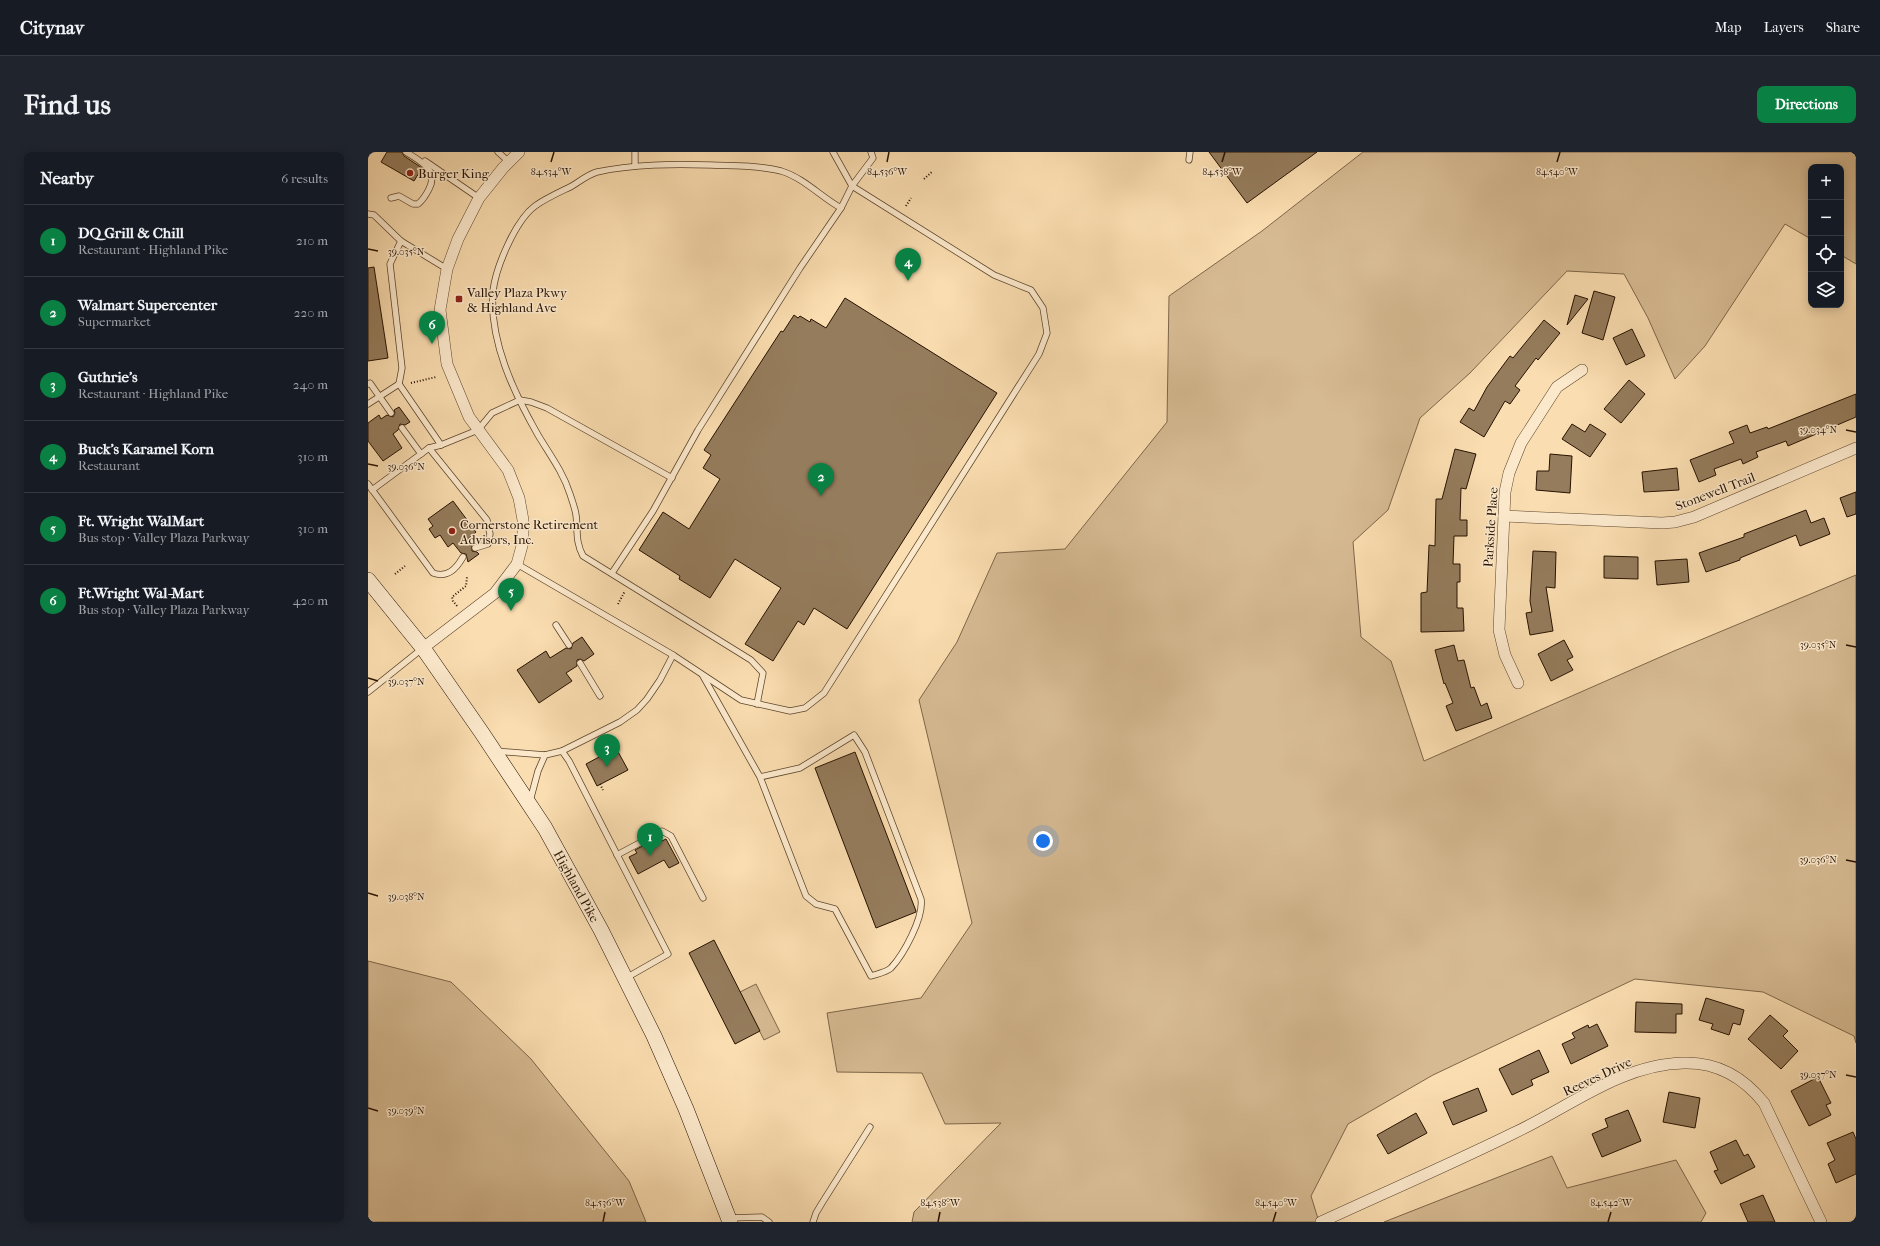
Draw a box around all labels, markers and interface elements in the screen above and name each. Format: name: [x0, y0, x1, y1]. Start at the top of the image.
text: Citynav: [20, 17, 84, 39]
text: Map: [1715, 19, 1742, 36]
text: Layers: [1764, 19, 1804, 36]
text: Share: [1826, 19, 1860, 36]
button: Directions: [1757, 86, 1856, 123]
text: Find us: [24, 88, 111, 121]
map controls: [1808, 164, 1844, 308]
button: +: [1808, 164, 1844, 200]
place label: Burger King: [418, 166, 490, 181]
text: 84.534°W: [531, 166, 572, 178]
text: 84.536°W: [867, 166, 908, 178]
text: 84.538°W: [1202, 166, 1243, 178]
text: 84.540°W: [1536, 166, 1579, 178]
text: Nearby: [40, 168, 94, 188]
marker: Burger King: [405, 168, 415, 178]
text: 6 results: [281, 171, 328, 186]
button: −: [1808, 200, 1844, 236]
text: DQ Grill & Chill: [78, 224, 184, 242]
text: 1: [51, 233, 55, 248]
text: 210 m: [296, 233, 328, 248]
button: locate: [1808, 236, 1844, 272]
text: Restaurant · Highland Pike: [78, 242, 228, 257]
text: 39.035°N: [388, 246, 425, 258]
pin: 4: [895, 248, 921, 281]
button: layers: [1808, 272, 1844, 308]
place label: Valley Plaza Pkwy & Highland Ave: [466, 285, 568, 315]
marker: Valley Plaza Pkwy & Highland Ave: [454, 294, 464, 304]
text: Walmart Supercenter: [78, 296, 217, 314]
text: 2: [50, 305, 56, 320]
text: 220 m: [294, 305, 328, 320]
pin: 6: [419, 311, 445, 344]
text: Supermarket: [78, 314, 151, 329]
text: Guthrie's: [78, 368, 138, 386]
text: 3: [50, 377, 56, 392]
text: 240 m: [293, 377, 328, 392]
text: Restaurant · Highland Pike: [78, 386, 228, 401]
text: 39.034°N: [1799, 424, 1837, 436]
text: Buck's Karamel Korn: [78, 440, 214, 458]
text: 4: [49, 449, 57, 464]
text: 310 m: [297, 449, 328, 464]
text: Restaurant: [78, 458, 140, 473]
text: 39.036°N: [387, 461, 425, 473]
pin: 2: [808, 463, 834, 496]
street label: Stonewell Trail: [1673, 469, 1758, 514]
street label: Parkside Place: [1480, 486, 1501, 568]
text: Ft. Wright WalMart: [78, 512, 204, 530]
place label: Cornerstone Retirement Advisors, Inc.: [459, 517, 599, 547]
text: 5: [50, 521, 56, 536]
text: 310 m: [297, 521, 328, 536]
marker: Cornerstone Retirement Advisors, Inc.: [447, 526, 457, 536]
text: Bus stop · Valley Plaza Parkway: [78, 530, 250, 545]
pin: 5: [498, 578, 524, 611]
text: Ft.Wright Wal-Mart: [78, 584, 204, 602]
text: 6: [49, 593, 57, 608]
text: 420 m: [293, 593, 328, 608]
text: Bus stop · Valley Plaza Parkway: [78, 602, 250, 617]
text: 39.035°N: [1800, 639, 1837, 651]
text: 39.037°N: [388, 676, 425, 688]
pin: 3: [594, 734, 620, 767]
pin: 1: [637, 823, 663, 856]
your location: [1033, 831, 1053, 851]
street label: Highland Pike: [551, 848, 603, 925]
text: 39.036°N: [1799, 854, 1837, 866]
text: 39.038°N: [387, 891, 425, 903]
street label: Reeves Drive: [1561, 1054, 1634, 1099]
text: 39.037°N: [1800, 1069, 1837, 1081]
text: 39.039°N: [387, 1105, 425, 1117]
text: 84.536°W: [585, 1197, 626, 1209]
text: 84.538°W: [920, 1197, 961, 1209]
text: 84.540°W: [1255, 1197, 1298, 1209]
text: 84.542°W: [1590, 1197, 1633, 1209]

